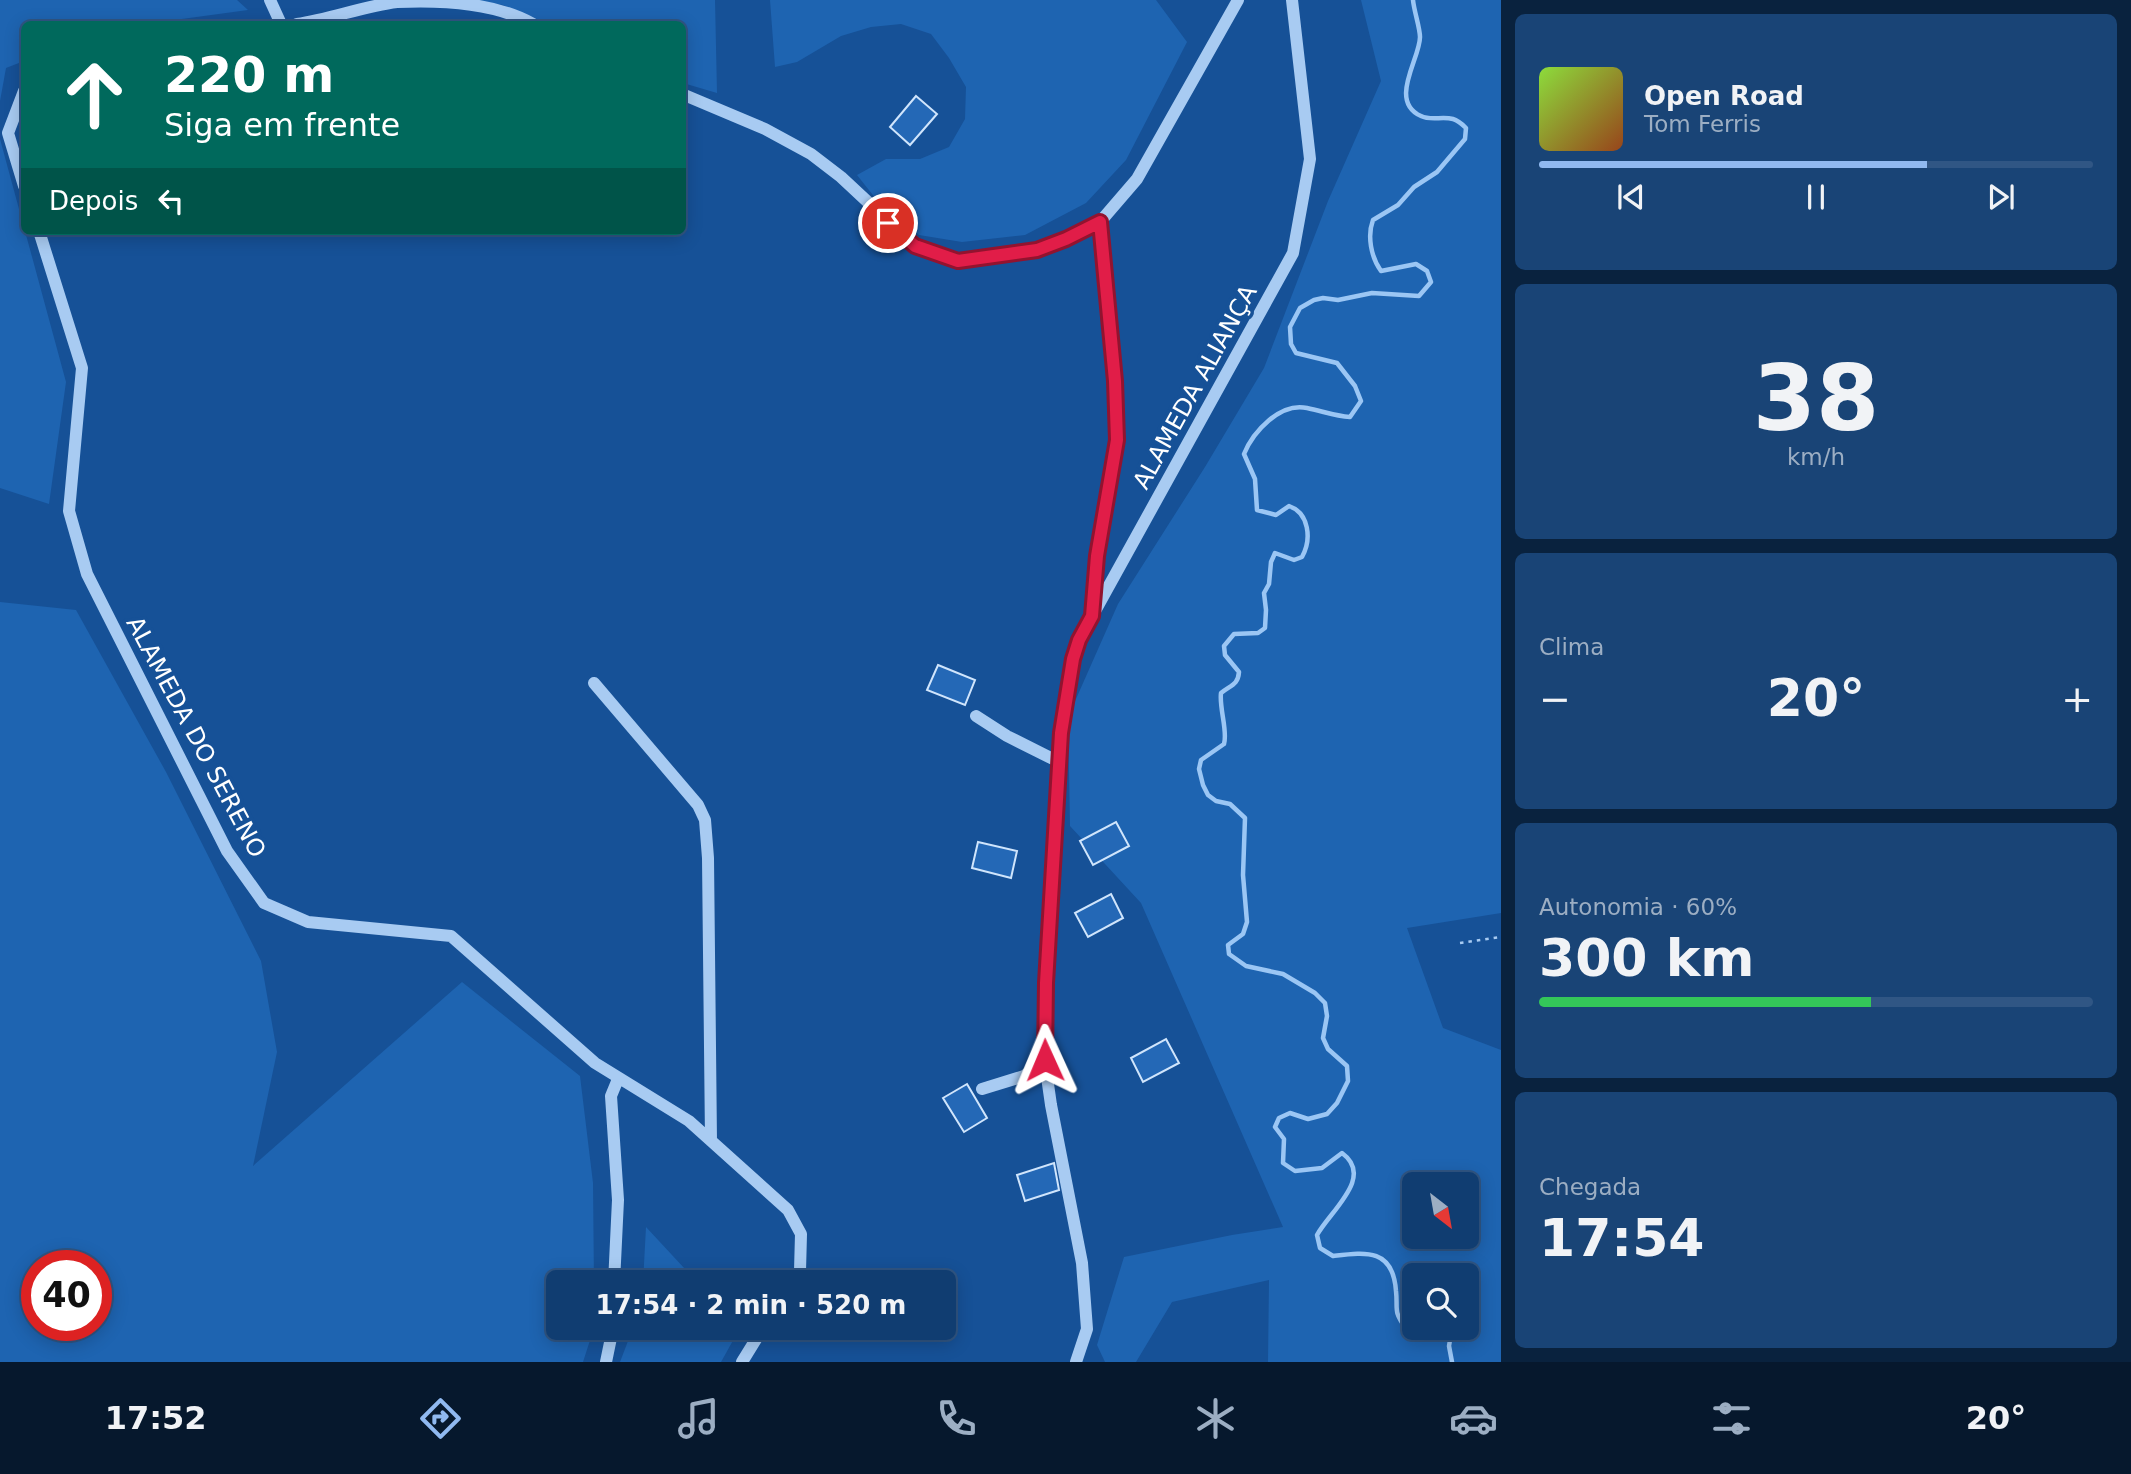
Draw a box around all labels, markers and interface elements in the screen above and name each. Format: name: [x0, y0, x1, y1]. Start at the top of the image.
text: 220 m: [164, 47, 334, 104]
icon: ahead: [49, 49, 140, 140]
text: Open Road: [1644, 81, 1804, 111]
text: Siga em frente: [164, 106, 400, 144]
text: Tom Ferris: [1644, 111, 1761, 137]
icon: previous: [1612, 178, 1650, 216]
icon: pause: [1797, 178, 1835, 216]
icon: next: [1982, 178, 2020, 216]
icon: left: [152, 182, 190, 220]
text: Depois: [49, 186, 138, 216]
pin: [858, 193, 918, 253]
icon: arrive: [869, 204, 907, 242]
street label: ALAMEDA ALIANÇA: [1127, 279, 1263, 494]
text: 38: [1753, 346, 1879, 451]
text: km/h: [1787, 444, 1845, 470]
street label: ALAMEDA DO SERENO: [121, 612, 271, 862]
text: Clima: [1539, 634, 1604, 660]
text: 20°: [1767, 668, 1865, 728]
text: −: [1539, 677, 1571, 721]
text: +: [2061, 677, 2093, 721]
text: Autonomia · 60%: [1539, 894, 1737, 920]
text: 300 km: [1539, 928, 1754, 988]
position arrow: [1008, 1023, 1082, 1097]
north arrow: [1402, 1172, 1479, 1250]
map controls: [1402, 1172, 1479, 1340]
text: Chegada: [1539, 1174, 1641, 1200]
text: 17:54: [1539, 1208, 1705, 1268]
speed limit sign: 40: [21, 1250, 112, 1341]
button: search: [1402, 1263, 1479, 1340]
text: 17:54 · 2 min · 520 m: [596, 1290, 906, 1320]
icon: directions: [416, 1394, 465, 1443]
icon: music: [674, 1394, 723, 1443]
icon: phone: [932, 1394, 981, 1443]
icon: climate: [1191, 1394, 1240, 1443]
icon: car: [1449, 1394, 1498, 1443]
icon: filters: [1707, 1394, 1756, 1443]
text: 17:52: [105, 1399, 207, 1437]
text: 20°: [1966, 1399, 2026, 1437]

